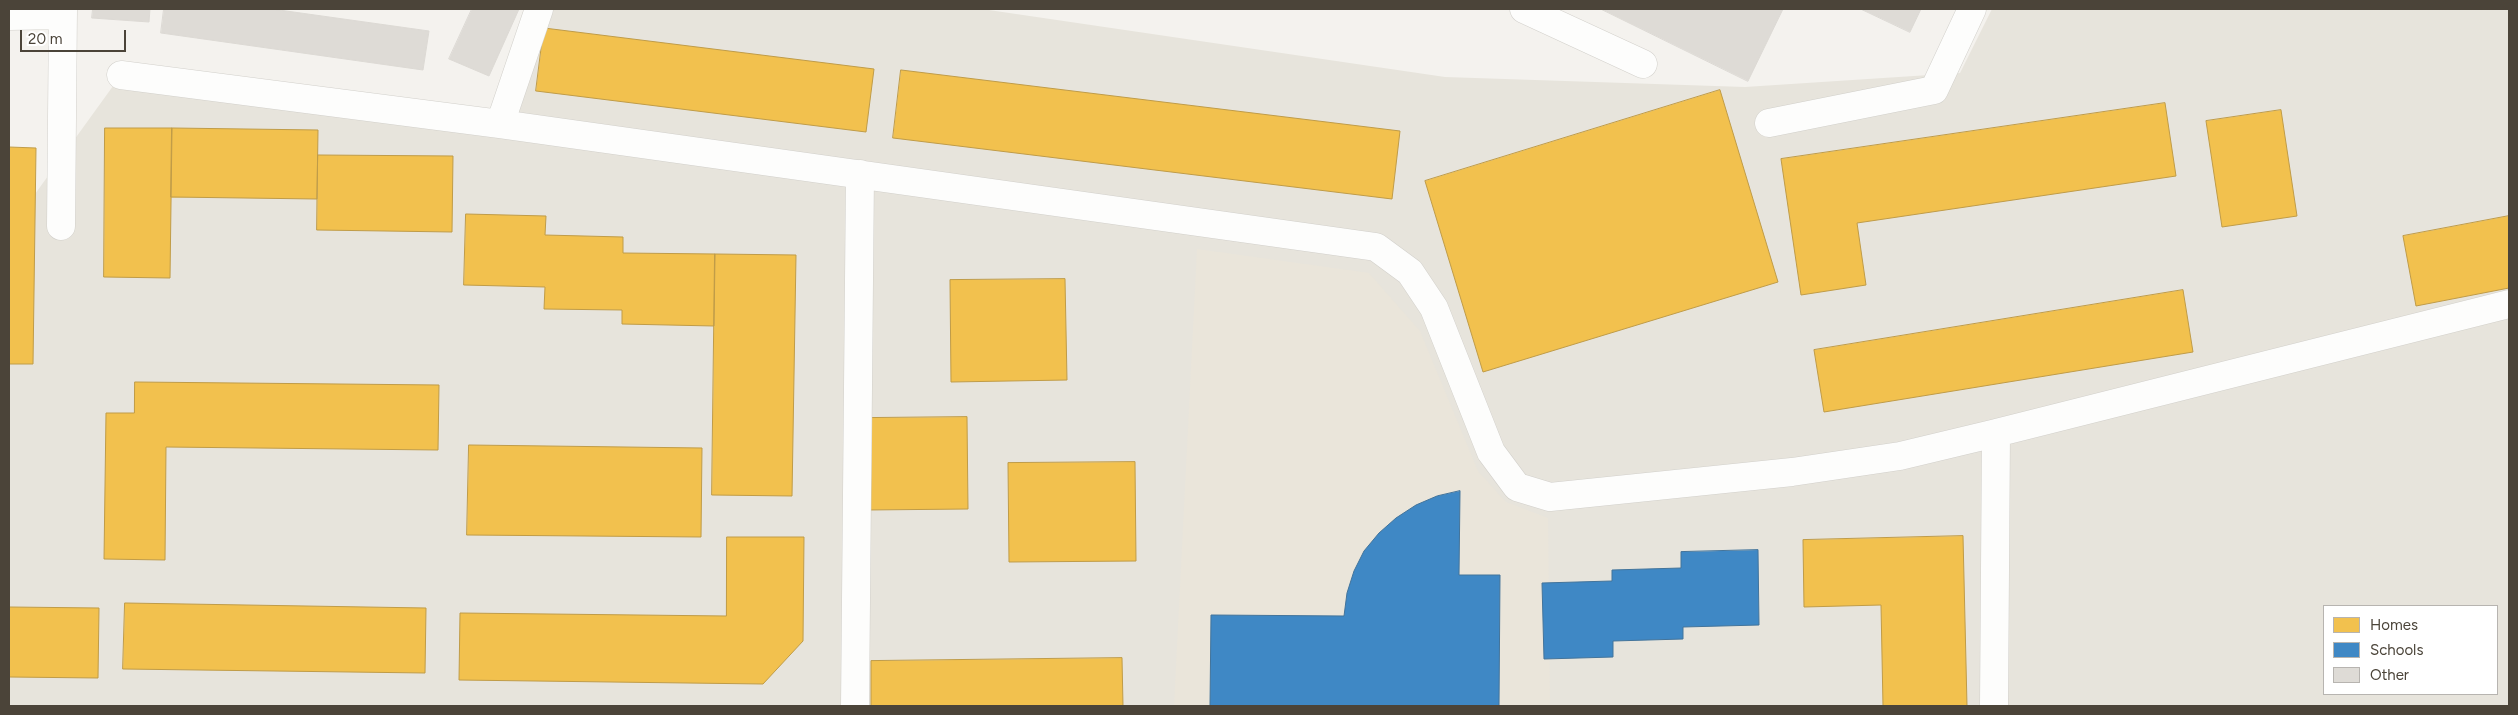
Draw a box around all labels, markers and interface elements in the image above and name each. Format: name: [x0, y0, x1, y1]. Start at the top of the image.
scale bar: [22, 20, 129, 52]
text: 20 m: [28, 30, 62, 48]
legend: [2323, 605, 2498, 695]
text: Homes: [2370, 616, 2418, 634]
text: Schools: [2370, 641, 2423, 659]
text: Other: [2370, 666, 2409, 684]

